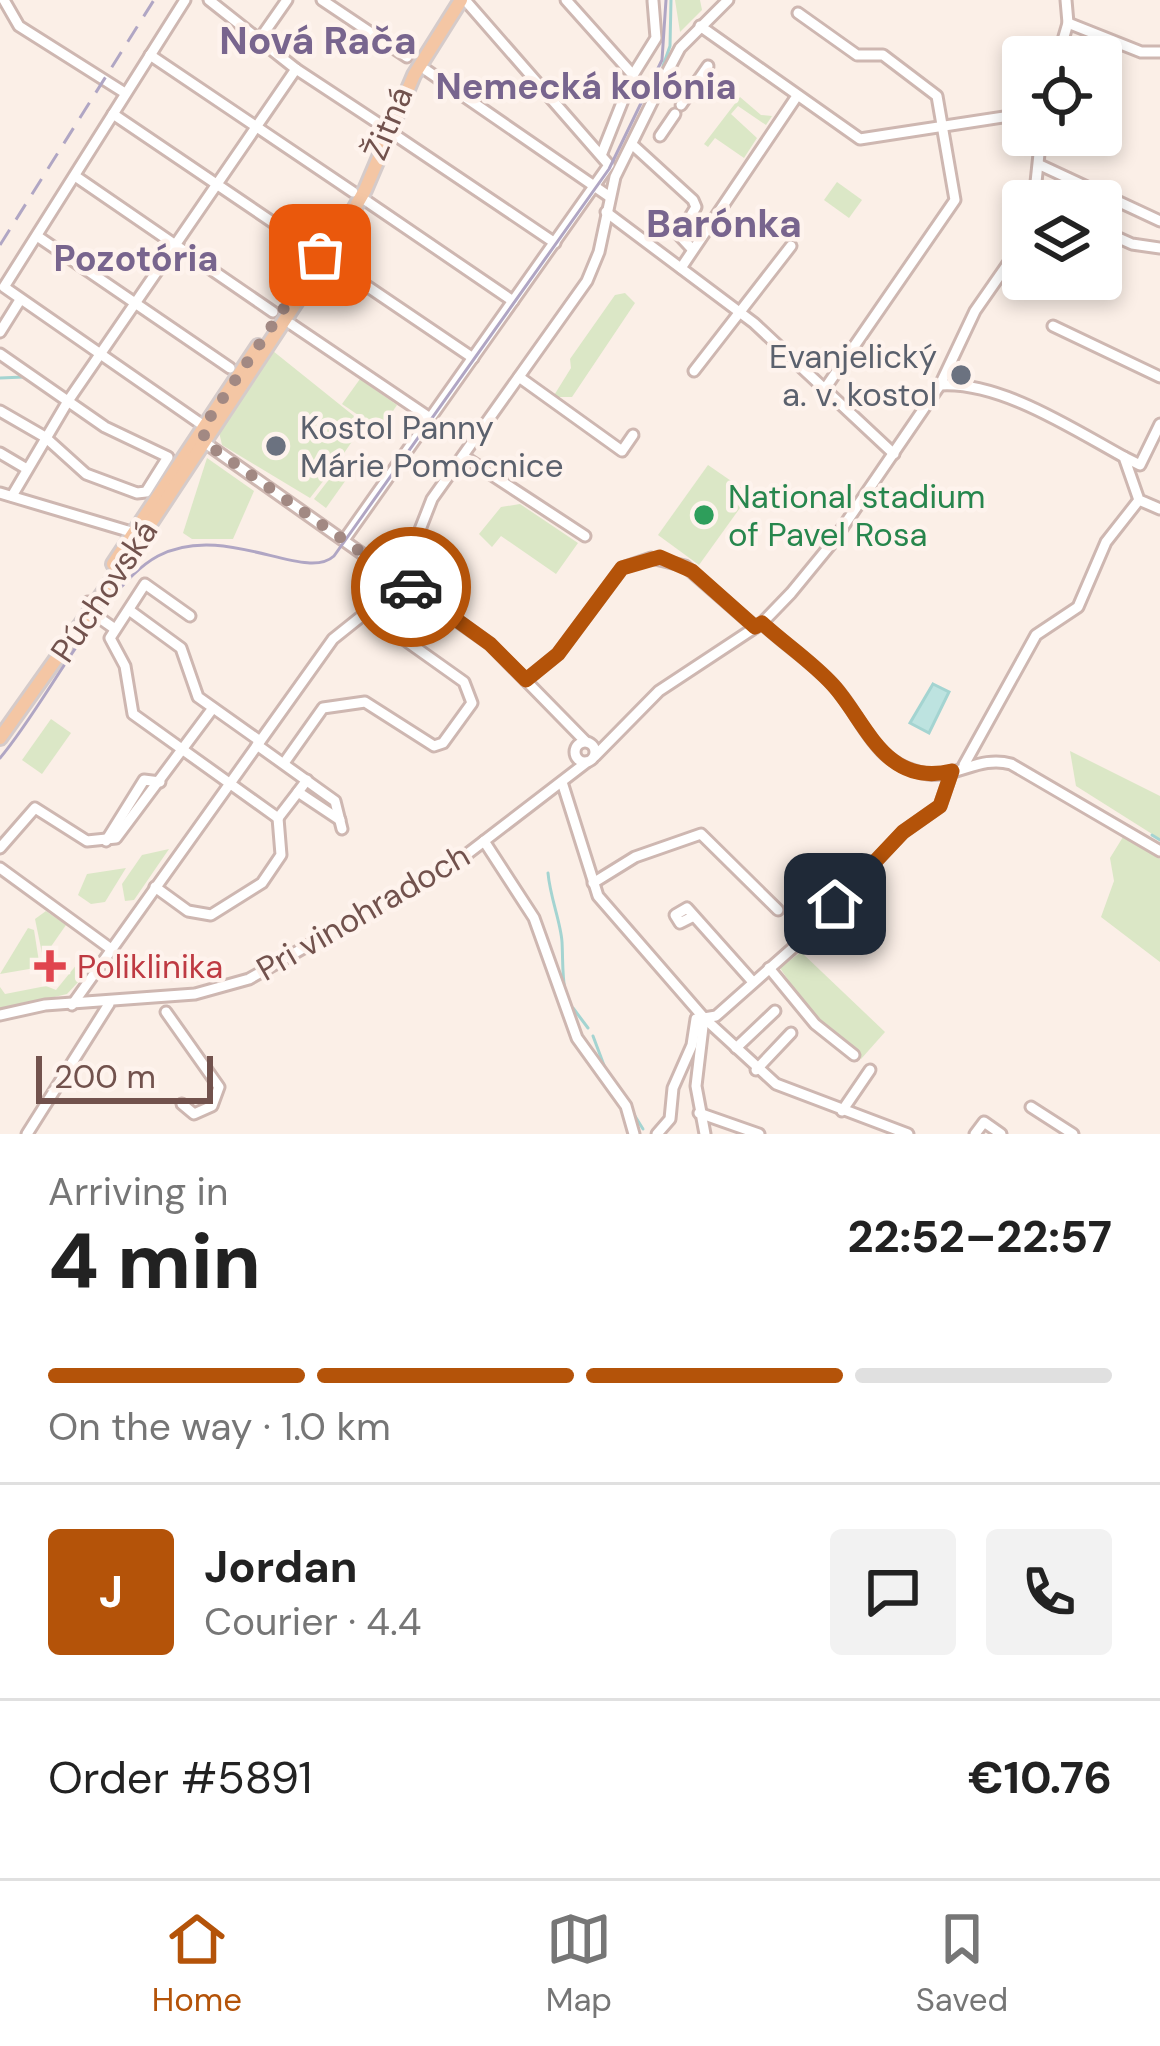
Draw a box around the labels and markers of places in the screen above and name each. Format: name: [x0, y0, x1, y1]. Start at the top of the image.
pin: [269, 204, 371, 306]
place label: Evanjelický a. v. kostol: [769, 335, 937, 416]
marker: Evanjelický a. v. kostol: [948, 362, 974, 388]
place label: Kostol Panny Márie Pomocnice: [300, 406, 563, 487]
marker: Kostol Panny Márie Pomocnice: [263, 433, 289, 459]
place label: National stadium of Pavel Rosa: [728, 475, 985, 556]
marker: National stadium of Pavel Rosa: [691, 502, 717, 528]
pin: [784, 853, 886, 955]
place label: Poliklinika: [77, 945, 223, 988]
marker: Poliklinika: [34, 950, 66, 982]

